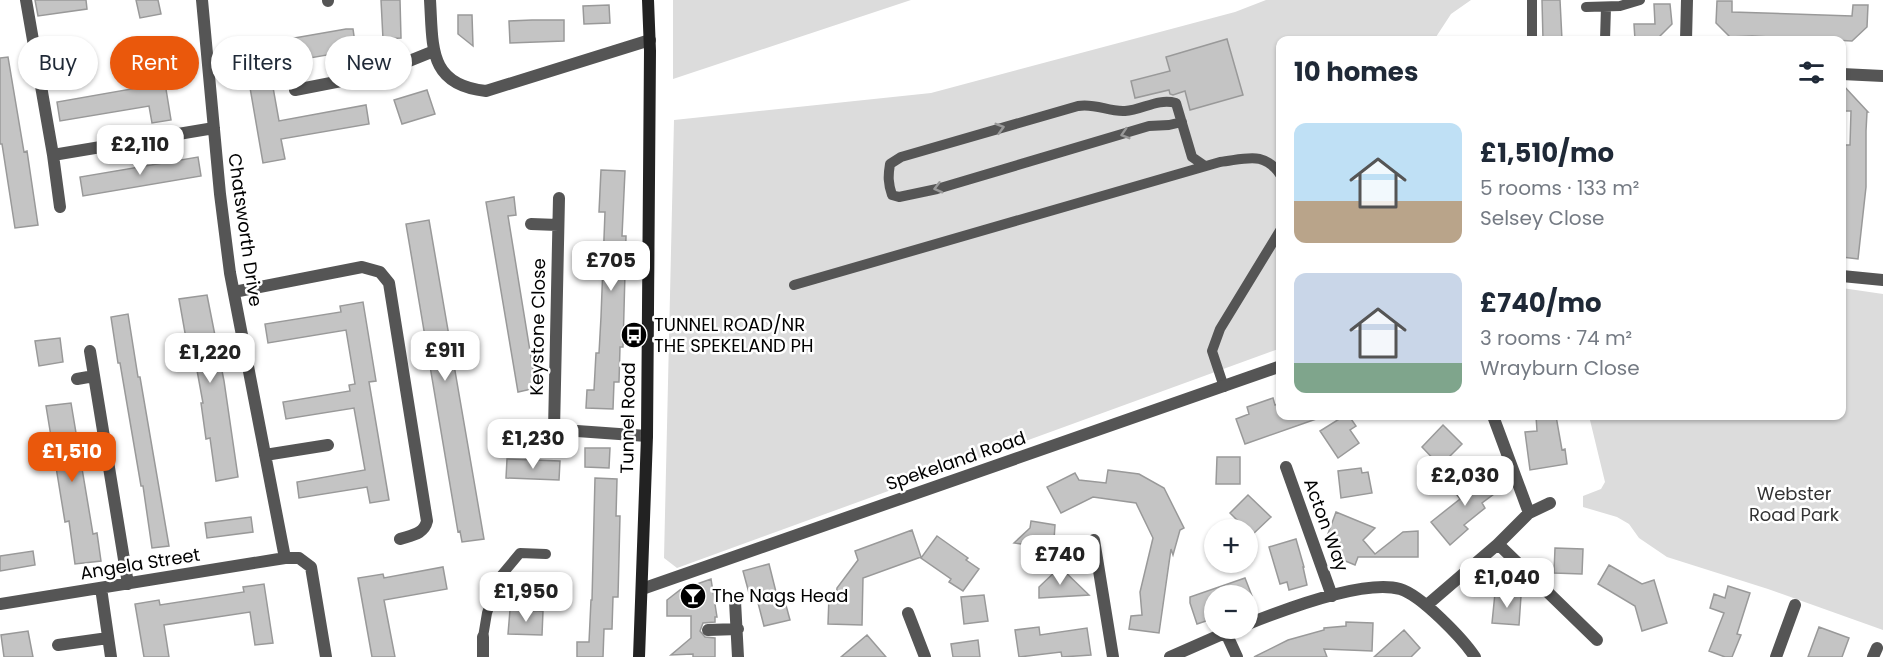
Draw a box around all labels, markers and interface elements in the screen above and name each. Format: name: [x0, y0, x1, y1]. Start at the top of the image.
chip: Buy: [18, 36, 98, 90]
chip: Rent: [110, 36, 199, 90]
chip: Filters: [211, 36, 313, 90]
chip: New: [325, 36, 412, 90]
text: 10 homes: [1294, 54, 1418, 90]
icon: filters: [1795, 56, 1828, 89]
one-way arrow: [995, 123, 1005, 136]
pin: £2,110: [91, 125, 189, 176]
one-way arrow: [1120, 127, 1131, 139]
text: £2,110: [111, 130, 169, 158]
text: £1,510/mo: [1480, 135, 1614, 171]
icon: home: [1342, 147, 1414, 219]
street label: Chatsworth Drive: [222, 152, 269, 308]
text: 5 rooms · 133 m²: [1480, 174, 1639, 202]
one-way arrow: [933, 181, 944, 193]
text: Selsey Close: [1480, 204, 1605, 232]
pin: £705: [575, 241, 647, 292]
text: £705: [586, 246, 636, 274]
street label: Keystone Close: [524, 258, 551, 396]
text: £740/mo: [1480, 285, 1602, 321]
icon: home: [1342, 297, 1414, 369]
place label: TUNNEL ROAD/NR THE SPEKELAND PH: [654, 312, 813, 358]
bus stop icon: TUNNEL ROAD/NR THE SPEKELAND PH: [619, 320, 649, 350]
text: 3 rooms · 74 m²: [1480, 324, 1632, 352]
pin: £911: [409, 331, 481, 382]
pin: £1,220: [161, 333, 259, 384]
text: £911: [425, 336, 465, 364]
text: £1,220: [179, 338, 241, 366]
text: Wrayburn Close: [1480, 354, 1640, 382]
street label: Tunnel Road: [614, 362, 641, 474]
pin: £1,230: [484, 419, 582, 470]
text: £1,230: [501, 424, 565, 452]
street label: Spekeland Road: [883, 425, 1029, 496]
pin: £1,510: [23, 432, 121, 483]
text: £1,510: [42, 437, 102, 465]
pin: £2,030: [1416, 456, 1514, 507]
text: £2,030: [1431, 461, 1499, 489]
street label: Acton Way: [1298, 475, 1355, 575]
park label: Webster Road Park: [1749, 481, 1840, 527]
map controls: [1204, 519, 1258, 639]
button: +: [1204, 519, 1258, 573]
pin: £740: [1024, 535, 1096, 586]
text: £740: [1035, 540, 1085, 568]
street label: Angela Street: [78, 542, 202, 585]
pin: £1,040: [1458, 558, 1556, 609]
text: £1,040: [1474, 563, 1540, 591]
pin: £1,950: [477, 572, 575, 623]
text: £1,950: [494, 577, 558, 605]
bar icon: The Nags Head: [678, 581, 708, 611]
place label: The Nags Head: [712, 583, 848, 608]
button: −: [1204, 585, 1258, 639]

